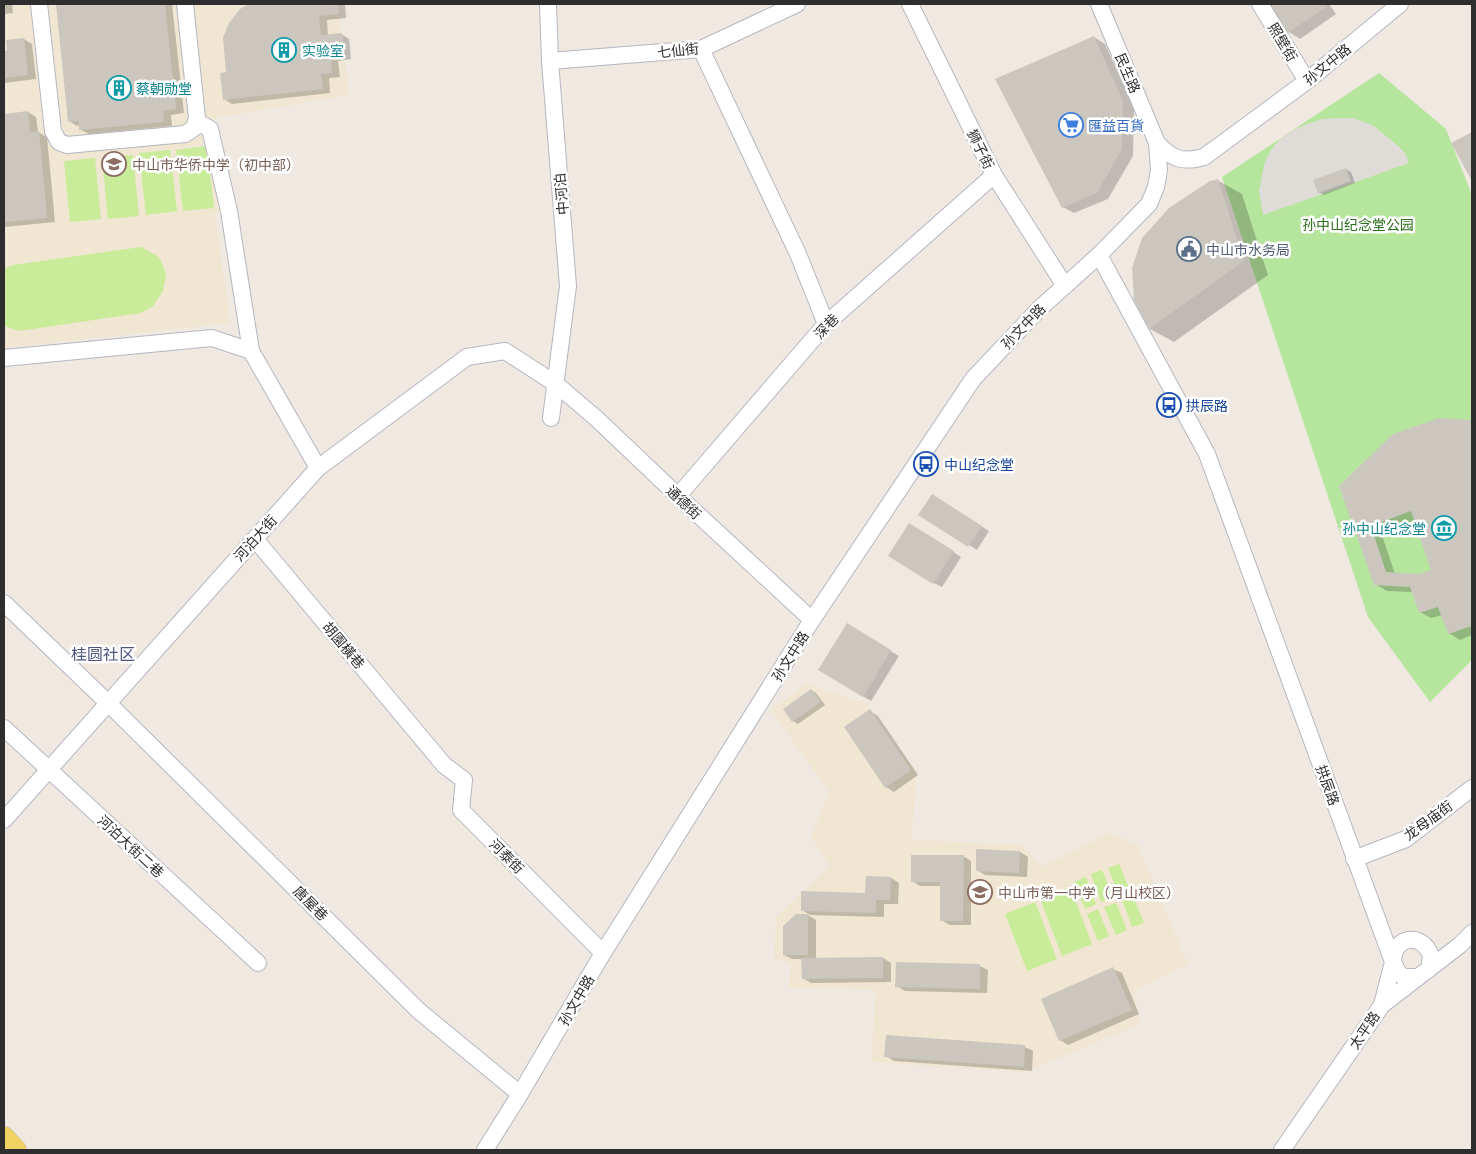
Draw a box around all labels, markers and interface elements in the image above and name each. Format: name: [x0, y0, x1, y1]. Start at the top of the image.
street label: 照壁街: [1263, 19, 1303, 65]
building icon: 实验室: [271, 37, 297, 63]
street label: 七仙街: [656, 37, 700, 63]
street label: 孙文中路: [1299, 38, 1355, 90]
place label: 实验室: [302, 40, 344, 61]
street label: 民生路: [1110, 50, 1146, 96]
building icon: 蔡朝勋堂: [106, 75, 132, 101]
place label: 蔡朝勋堂: [136, 78, 192, 99]
supermarket icon: 匯益百貨: [1058, 112, 1084, 138]
place label: 匯益百貨: [1088, 115, 1144, 136]
street label: 狮子街: [962, 126, 1000, 172]
school or university icon: 中山市华侨中学（初中部）: [101, 151, 127, 177]
place label: 中山市华侨中学（初中部）: [132, 154, 300, 175]
street label: 中河泊: [549, 172, 573, 216]
park label: 孙中山纪念堂公园: [1302, 214, 1414, 235]
public building icon: 中山市水务局: [1176, 236, 1202, 262]
place label: 中山市水务局: [1206, 239, 1290, 260]
street label: 孙文中路: [996, 299, 1050, 353]
street label: 深巷: [809, 309, 843, 343]
bus stop icon: 拱辰路: [1156, 392, 1182, 418]
place label: 拱辰路: [1186, 395, 1228, 416]
bus stop icon: 中山纪念堂: [913, 451, 939, 477]
place label: 中山纪念堂: [944, 454, 1014, 475]
street label: 通德街: [661, 480, 707, 524]
street label: 河泊大街: [228, 510, 282, 566]
museum icon: 孙中山纪念堂: [1431, 515, 1457, 541]
place label: 孙中山纪念堂: [1342, 518, 1426, 539]
street label: 胡園橫巷: [318, 617, 370, 673]
street label: 孙文中路: [766, 627, 814, 685]
district label: 桂圆社区: [71, 642, 135, 666]
street label: 拱辰路: [1311, 762, 1345, 808]
street label: 龙母庙街: [1399, 795, 1457, 845]
street label: 河泊大街二巷: [93, 810, 169, 882]
street label: 河泰街: [485, 834, 529, 878]
school or university icon: 中山市第一中学（月山校区）: [967, 879, 993, 905]
street label: 唐屋巷: [289, 881, 333, 925]
place label: 中山市第一中学（月山校区）: [998, 882, 1180, 903]
street label: 孙文中路: [553, 971, 599, 1029]
street label: 太平路: [1344, 1007, 1384, 1053]

